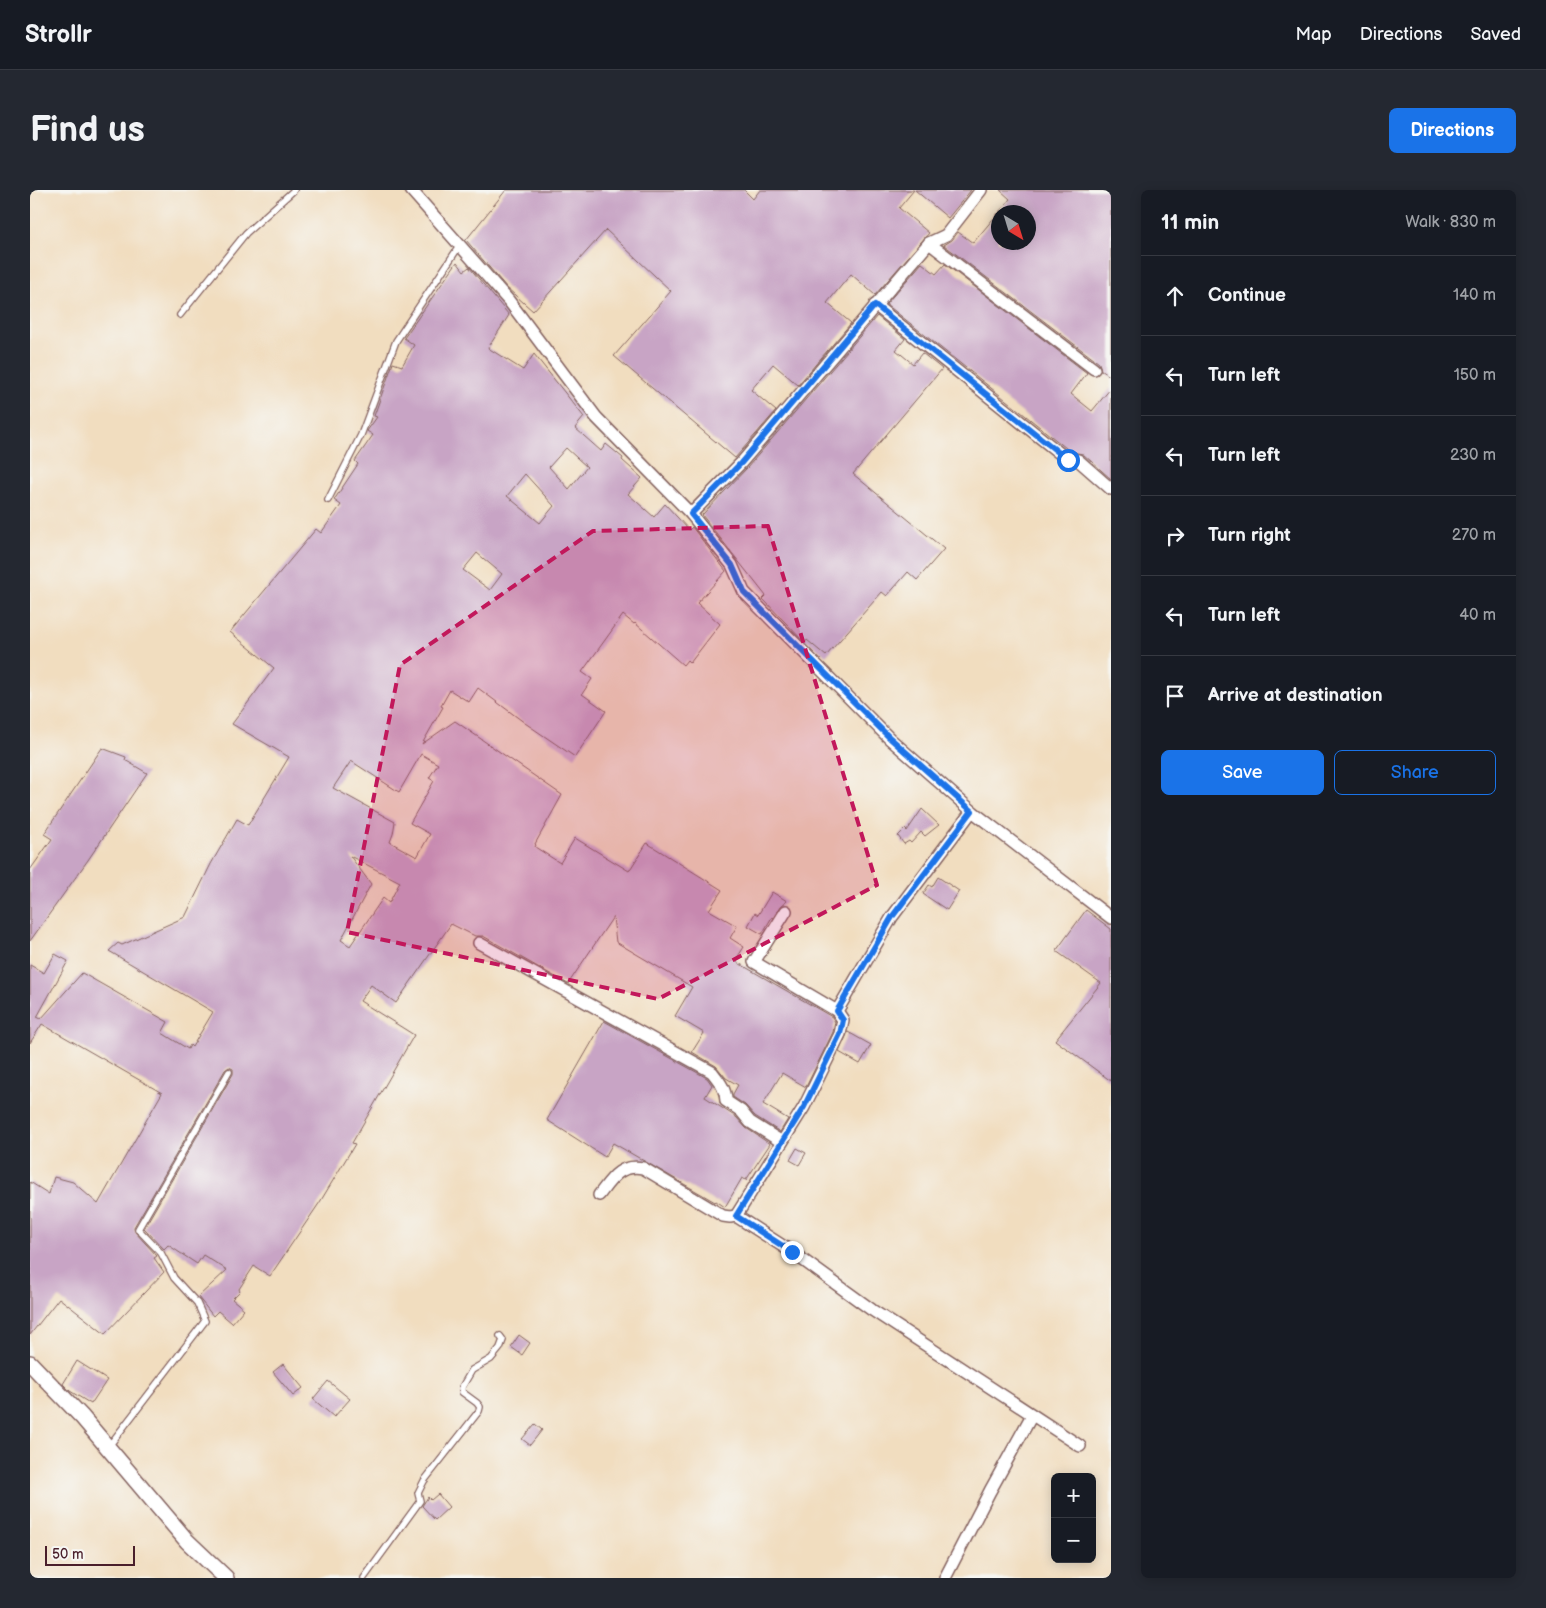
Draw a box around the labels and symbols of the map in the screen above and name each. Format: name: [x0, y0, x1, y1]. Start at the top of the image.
north arrow: [991, 205, 1036, 250]
route start: [1057, 449, 1080, 472]
route end: [781, 1241, 804, 1264]
scale bar: [45, 1543, 135, 1566]

